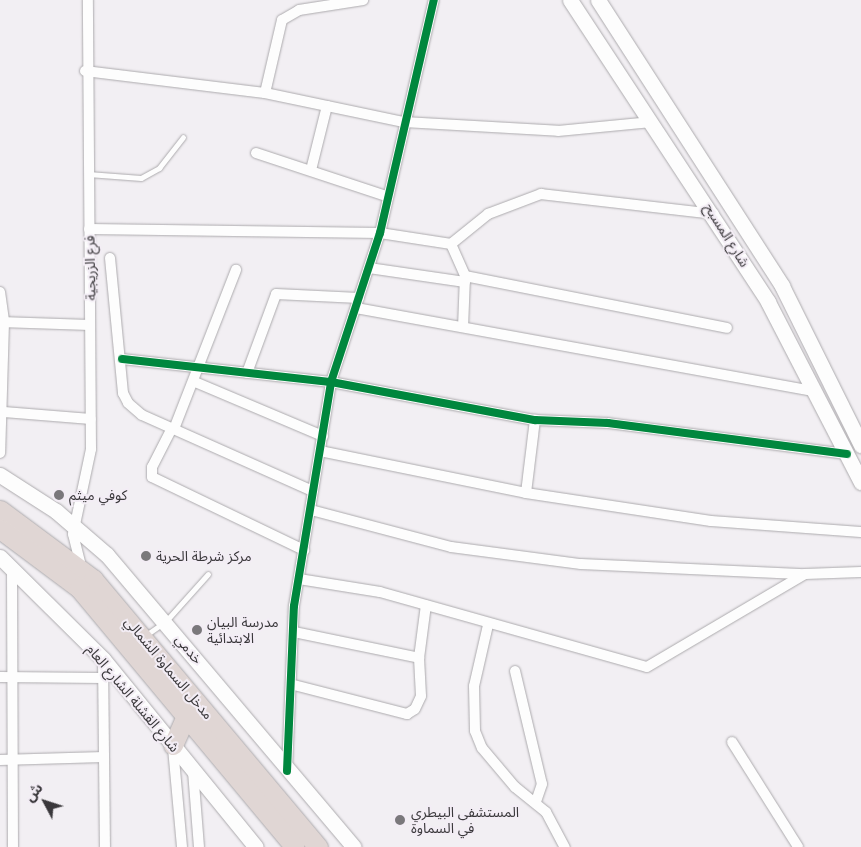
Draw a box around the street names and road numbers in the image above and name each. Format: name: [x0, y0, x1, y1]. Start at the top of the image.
street label: شارع المسبح: [701, 200, 753, 270]
street label: فرع الزريجية: [81, 235, 99, 301]
street label: مدخل السماوة الشمالي: [121, 613, 217, 723]
street label: خدمي: [172, 631, 206, 667]
street label: شارع القشلة الشارع العام: [83, 641, 183, 755]

